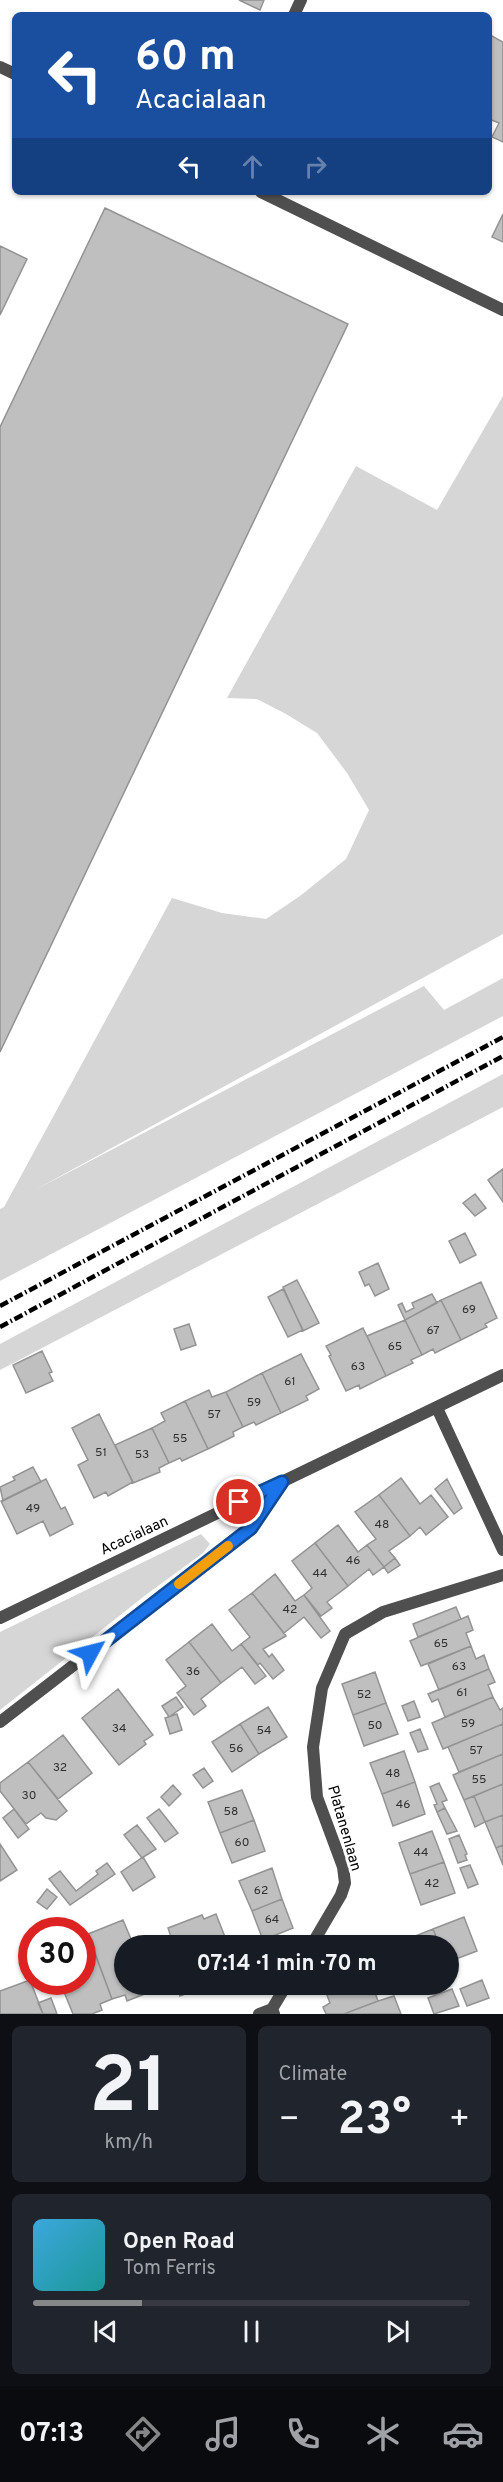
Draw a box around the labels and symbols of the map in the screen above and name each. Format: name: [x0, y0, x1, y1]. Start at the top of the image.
house number: 69: [462, 1302, 476, 1318]
house number: 67: [426, 1323, 440, 1339]
house number: 65: [388, 1339, 402, 1355]
house number: 63: [351, 1359, 365, 1375]
house number: 61: [284, 1374, 296, 1390]
house number: 59: [247, 1395, 261, 1411]
house number: 57: [207, 1407, 221, 1423]
house number: 55: [173, 1431, 187, 1447]
house number: 51: [95, 1445, 107, 1461]
house number: 53: [135, 1447, 149, 1463]
pin: [213, 1476, 264, 1527]
house number: 49: [26, 1501, 40, 1517]
street label: Acacialaan: [97, 1512, 172, 1560]
house number: 48: [375, 1517, 389, 1533]
house number: 46: [346, 1553, 360, 1569]
house number: 44: [313, 1566, 327, 1582]
house number: 42: [283, 1602, 297, 1618]
position arrow: [58, 1621, 122, 1685]
house number: 65: [434, 1636, 448, 1652]
house number: 63: [452, 1659, 466, 1675]
house number: 36: [186, 1664, 200, 1680]
house number: 61: [456, 1685, 468, 1701]
house number: 52: [357, 1687, 371, 1703]
house number: 59: [461, 1716, 475, 1732]
house number: 50: [367, 1718, 383, 1734]
house number: 34: [112, 1721, 126, 1737]
house number: 54: [256, 1723, 272, 1739]
house number: 56: [229, 1741, 243, 1757]
house number: 57: [469, 1743, 483, 1759]
house number: 32: [53, 1760, 67, 1776]
house number: 48: [386, 1766, 400, 1782]
house number: 55: [472, 1772, 486, 1788]
street label: Platanenlaan: [322, 1783, 365, 1874]
house number: 30: [22, 1788, 36, 1804]
house number: 46: [396, 1797, 410, 1813]
house number: 58: [224, 1804, 238, 1820]
house number: 60: [235, 1835, 249, 1851]
house number: 44: [414, 1845, 428, 1861]
house number: 42: [425, 1876, 439, 1892]
house number: 62: [254, 1883, 268, 1899]
house number: 64: [265, 1912, 279, 1928]
speed limit sign: 30: [18, 1917, 96, 1995]

